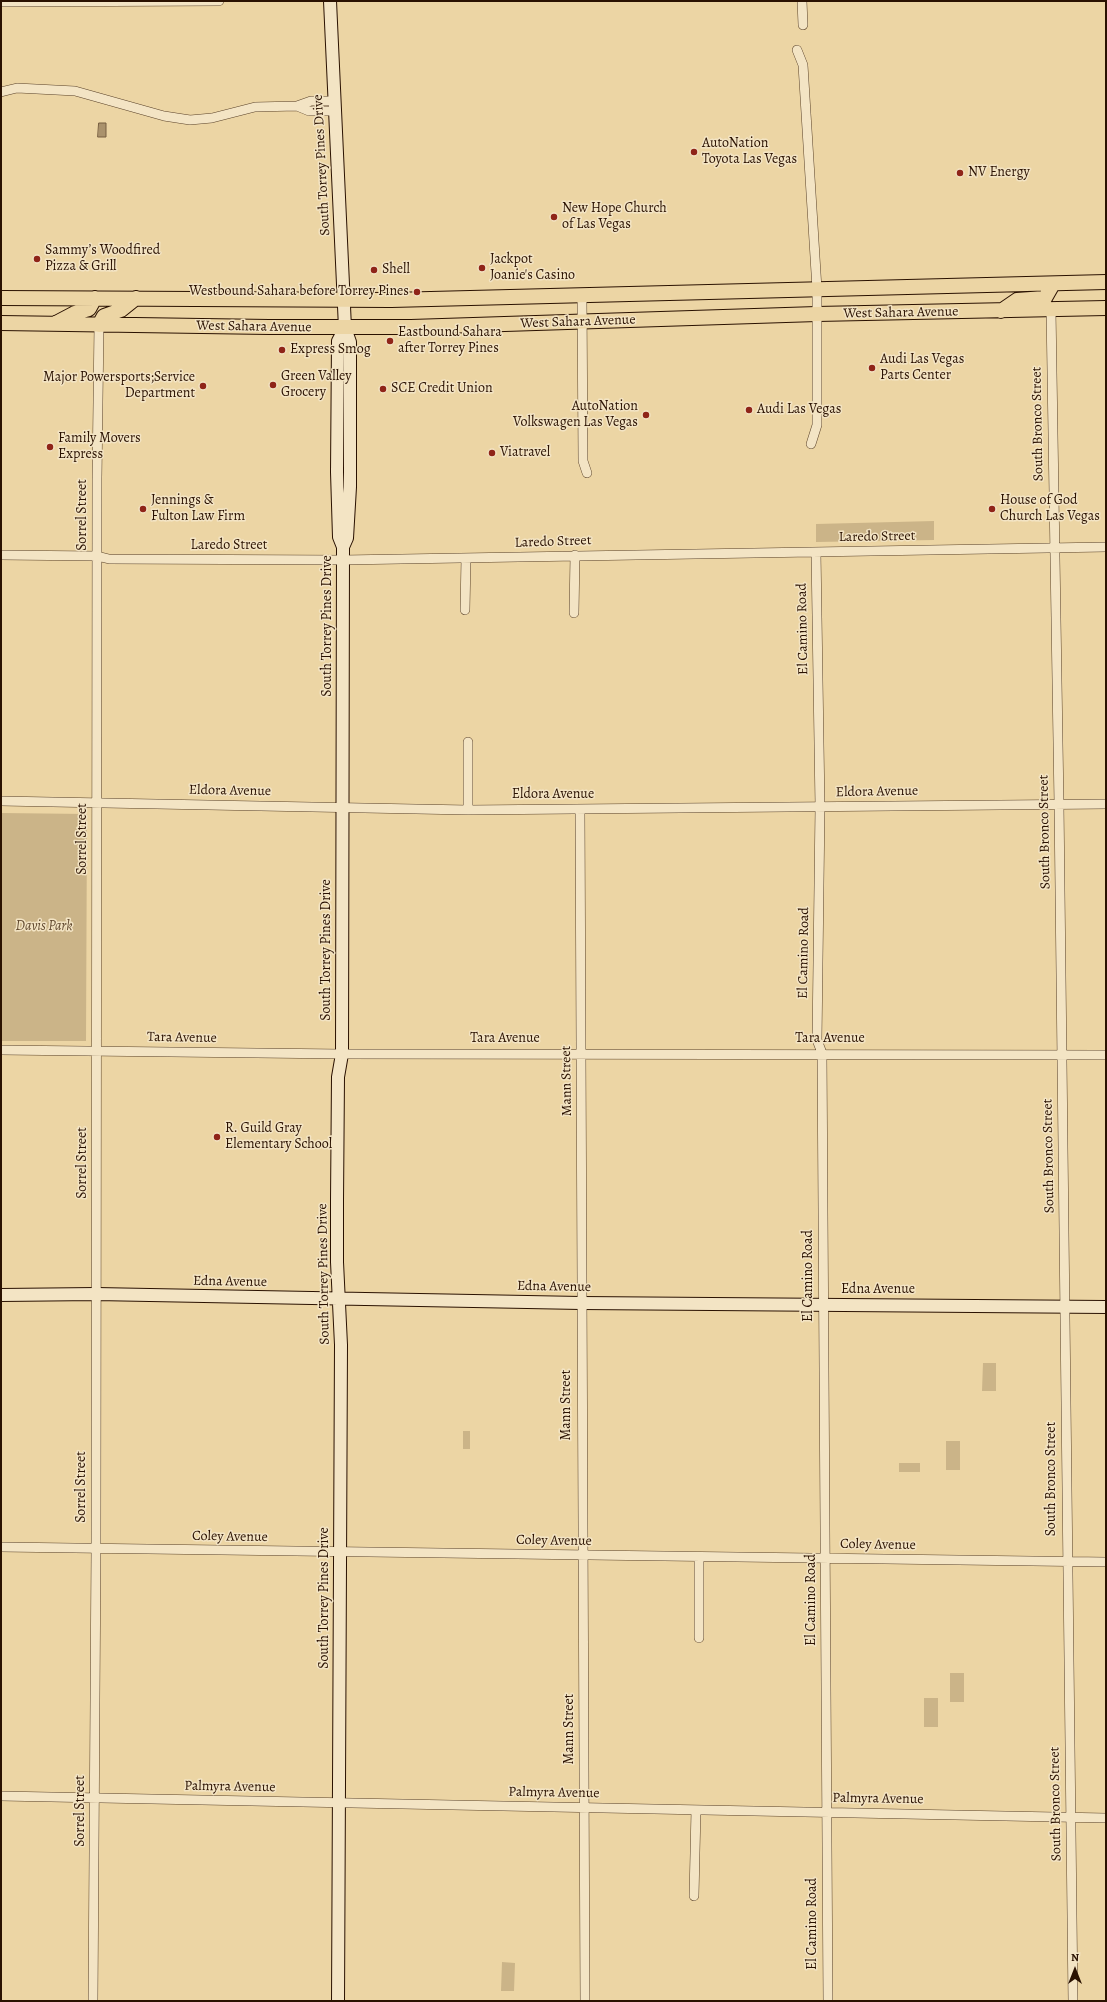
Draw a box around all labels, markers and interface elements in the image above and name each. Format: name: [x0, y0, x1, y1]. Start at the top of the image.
street label: South Torrey Pines Drive: [310, 94, 334, 236]
place label: AutoNation Toyota Las Vegas: [702, 136, 797, 168]
marker: AutoNation Toyota Las Vegas: [689, 147, 699, 157]
place label: NV Energy: [968, 165, 1030, 181]
marker: NV Energy: [955, 168, 965, 178]
place label: New Hope Church of Las Vegas: [562, 201, 667, 234]
marker: New Hope Church of Las Vegas: [549, 212, 559, 222]
place label: Sammy’s Woodfired Pizza & Grill: [45, 243, 160, 276]
place label: Jackpot Joanie's Casino: [490, 252, 575, 284]
marker: Sammy’s Woodfired Pizza & Grill: [32, 254, 42, 264]
place label: Shell: [382, 262, 410, 278]
marker: Jackpot Joanie's Casino: [477, 263, 487, 273]
marker: Shell: [369, 265, 379, 275]
place label: Westbound Sahara before Torrey Pines: [189, 284, 409, 300]
marker: Westbound Sahara before Torrey Pines: [412, 287, 422, 297]
street label: West Sahara Avenue: [843, 304, 959, 322]
street label: West Sahara Avenue: [520, 312, 636, 332]
street label: West Sahara Avenue: [196, 318, 312, 336]
place label: Eastbound Sahara after Torrey Pines: [398, 325, 502, 358]
marker: Eastbound Sahara after Torrey Pines: [385, 336, 395, 346]
place label: Express Smog: [290, 342, 371, 358]
marker: Express Smog: [277, 345, 287, 355]
place label: Audi Las Vegas Parts Center: [880, 352, 964, 384]
marker: Audi Las Vegas Parts Center: [867, 363, 877, 373]
street label: South Bronco Street: [1029, 367, 1047, 481]
place label: Green Valley Grocery: [281, 369, 352, 402]
place label: Major Powersports;Service Department: [43, 370, 195, 402]
marker: Green Valley Grocery: [268, 380, 278, 390]
marker: Major Powersports;Service Department: [198, 381, 208, 391]
place label: SCE Credit Union: [391, 381, 493, 397]
marker: SCE Credit Union: [378, 384, 388, 394]
place label: AutoNation Volkswagen Las Vegas: [513, 399, 638, 432]
place label: Audi Las Vegas: [757, 402, 841, 418]
marker: Audi Las Vegas: [744, 405, 754, 415]
marker: AutoNation Volkswagen Las Vegas: [641, 410, 651, 420]
place label: Family Movers Express: [58, 431, 141, 464]
marker: Family Movers Express: [45, 442, 55, 452]
place label: Viatravel: [500, 445, 550, 461]
marker: Viatravel: [487, 448, 497, 458]
street label: Sorrel Street: [75, 479, 91, 551]
place label: Jennings & Fulton Law Firm: [151, 493, 245, 526]
place label: House of God Church Las Vegas: [1000, 493, 1100, 526]
marker: Jennings & Fulton Law Firm: [138, 504, 148, 514]
marker: House of God Church Las Vegas: [987, 504, 997, 514]
street label: Laredo Street: [838, 528, 916, 546]
street label: Laredo Street: [514, 532, 592, 552]
street label: Laredo Street: [191, 538, 267, 554]
street label: South Torrey Pines Drive: [320, 555, 336, 697]
street label: El Camino Road: [794, 583, 812, 675]
street label: South Bronco Street: [1036, 775, 1054, 889]
street label: Eldora Avenue: [189, 782, 271, 800]
street label: Eldora Avenue: [836, 783, 918, 801]
street label: Eldora Avenue: [512, 787, 594, 803]
street label: Sorrel Street: [75, 803, 91, 875]
street label: South Torrey Pines Drive: [319, 879, 335, 1021]
street label: El Camino Road: [795, 907, 813, 999]
park label: Davis Park: [16, 919, 72, 935]
street label: Tara Avenue: [147, 1029, 217, 1047]
street label: Tara Avenue: [470, 1031, 540, 1047]
street label: Tara Avenue: [795, 1031, 865, 1047]
street label: Mann Street: [558, 1045, 576, 1117]
street label: South Bronco Street: [1040, 1099, 1058, 1213]
place label: R. Guild Gray Elementary School: [225, 1121, 332, 1154]
street label: Sorrel Street: [75, 1127, 91, 1199]
marker: R. Guild Gray Elementary School: [212, 1132, 222, 1142]
street label: South Torrey Pines Drive: [314, 1203, 334, 1345]
street label: El Camino Road: [801, 1230, 817, 1322]
street label: Edna Avenue: [193, 1273, 267, 1291]
street label: Edna Avenue: [517, 1278, 591, 1296]
street label: Edna Avenue: [841, 1282, 915, 1298]
street label: Mann Street: [559, 1370, 575, 1440]
street label: South Bronco Street: [1044, 1422, 1060, 1536]
street label: Sorrel Street: [74, 1451, 90, 1523]
street label: South Torrey Pines Drive: [317, 1527, 333, 1669]
street label: Coley Avenue: [192, 1528, 268, 1546]
street label: Coley Avenue: [516, 1532, 592, 1550]
street label: Coley Avenue: [840, 1536, 916, 1554]
street label: El Camino Road: [804, 1554, 820, 1646]
street label: Mann Street: [562, 1694, 578, 1764]
street label: South Bronco Street: [1047, 1747, 1065, 1861]
street label: Sorrel Street: [73, 1775, 89, 1847]
street label: Palmyra Avenue: [184, 1778, 276, 1796]
street label: Palmyra Avenue: [508, 1784, 600, 1802]
street label: Palmyra Avenue: [832, 1790, 924, 1808]
street label: El Camino Road: [805, 1878, 821, 1970]
north arrow: [1055, 1950, 1095, 1990]
text: N: [1071, 1950, 1079, 1965]

